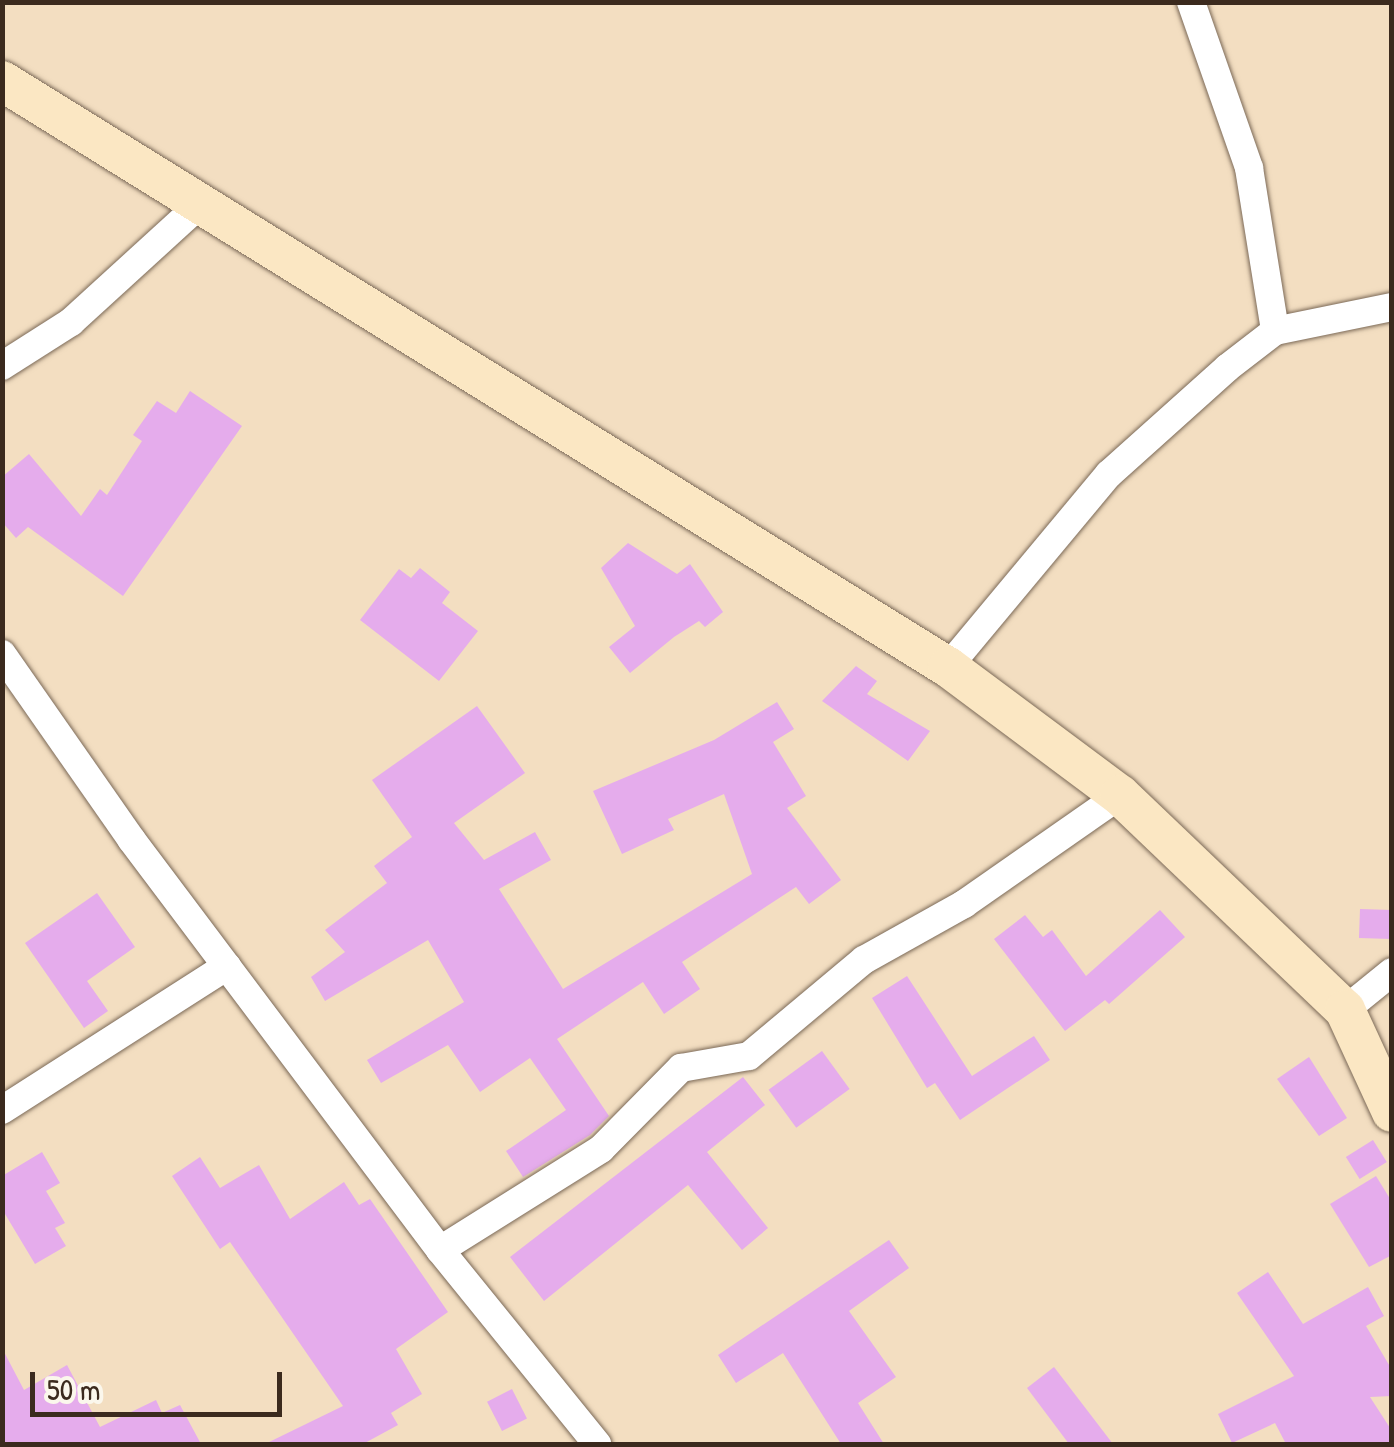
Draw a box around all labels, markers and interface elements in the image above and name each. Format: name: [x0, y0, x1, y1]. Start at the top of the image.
scale bar: [35, 1352, 288, 1414]
text: 50 m: [47, 1369, 100, 1409]

